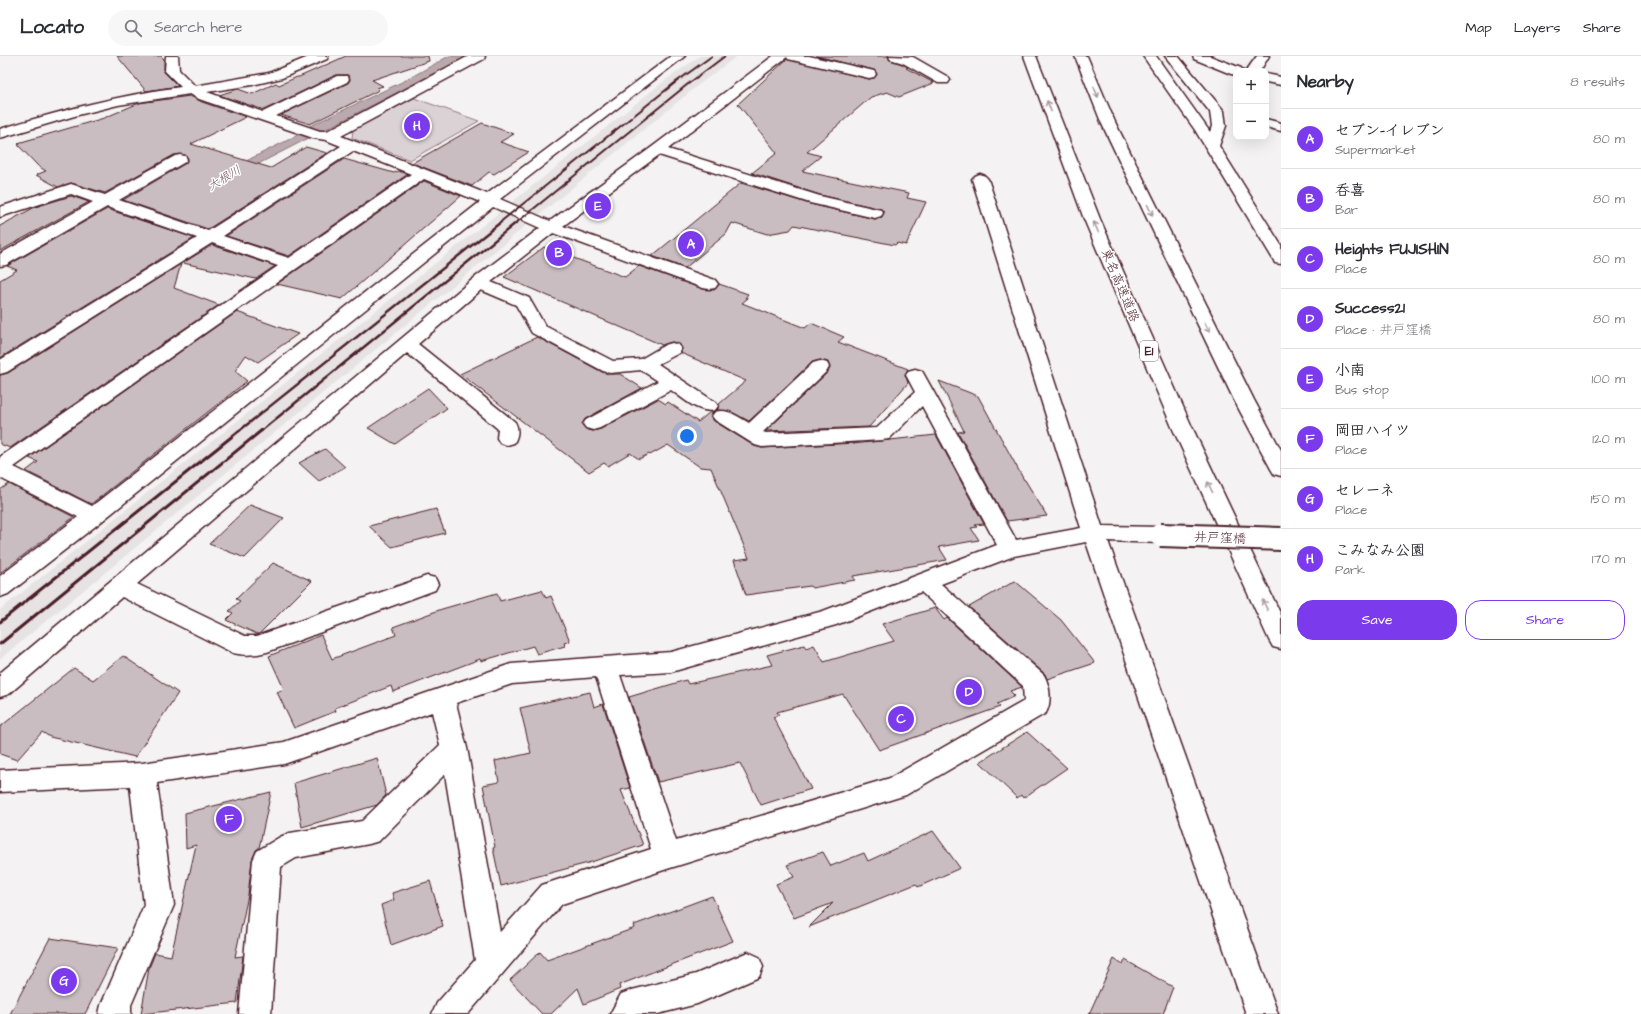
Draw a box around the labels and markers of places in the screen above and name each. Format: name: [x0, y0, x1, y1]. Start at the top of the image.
pin: H: [404, 111, 430, 141]
pin: E: [585, 191, 611, 221]
pin: A: [678, 229, 704, 259]
pin: B: [546, 238, 572, 268]
pin: D: [956, 677, 982, 707]
pin: C: [888, 704, 914, 734]
pin: F: [216, 804, 242, 834]
pin: G: [51, 966, 77, 996]

